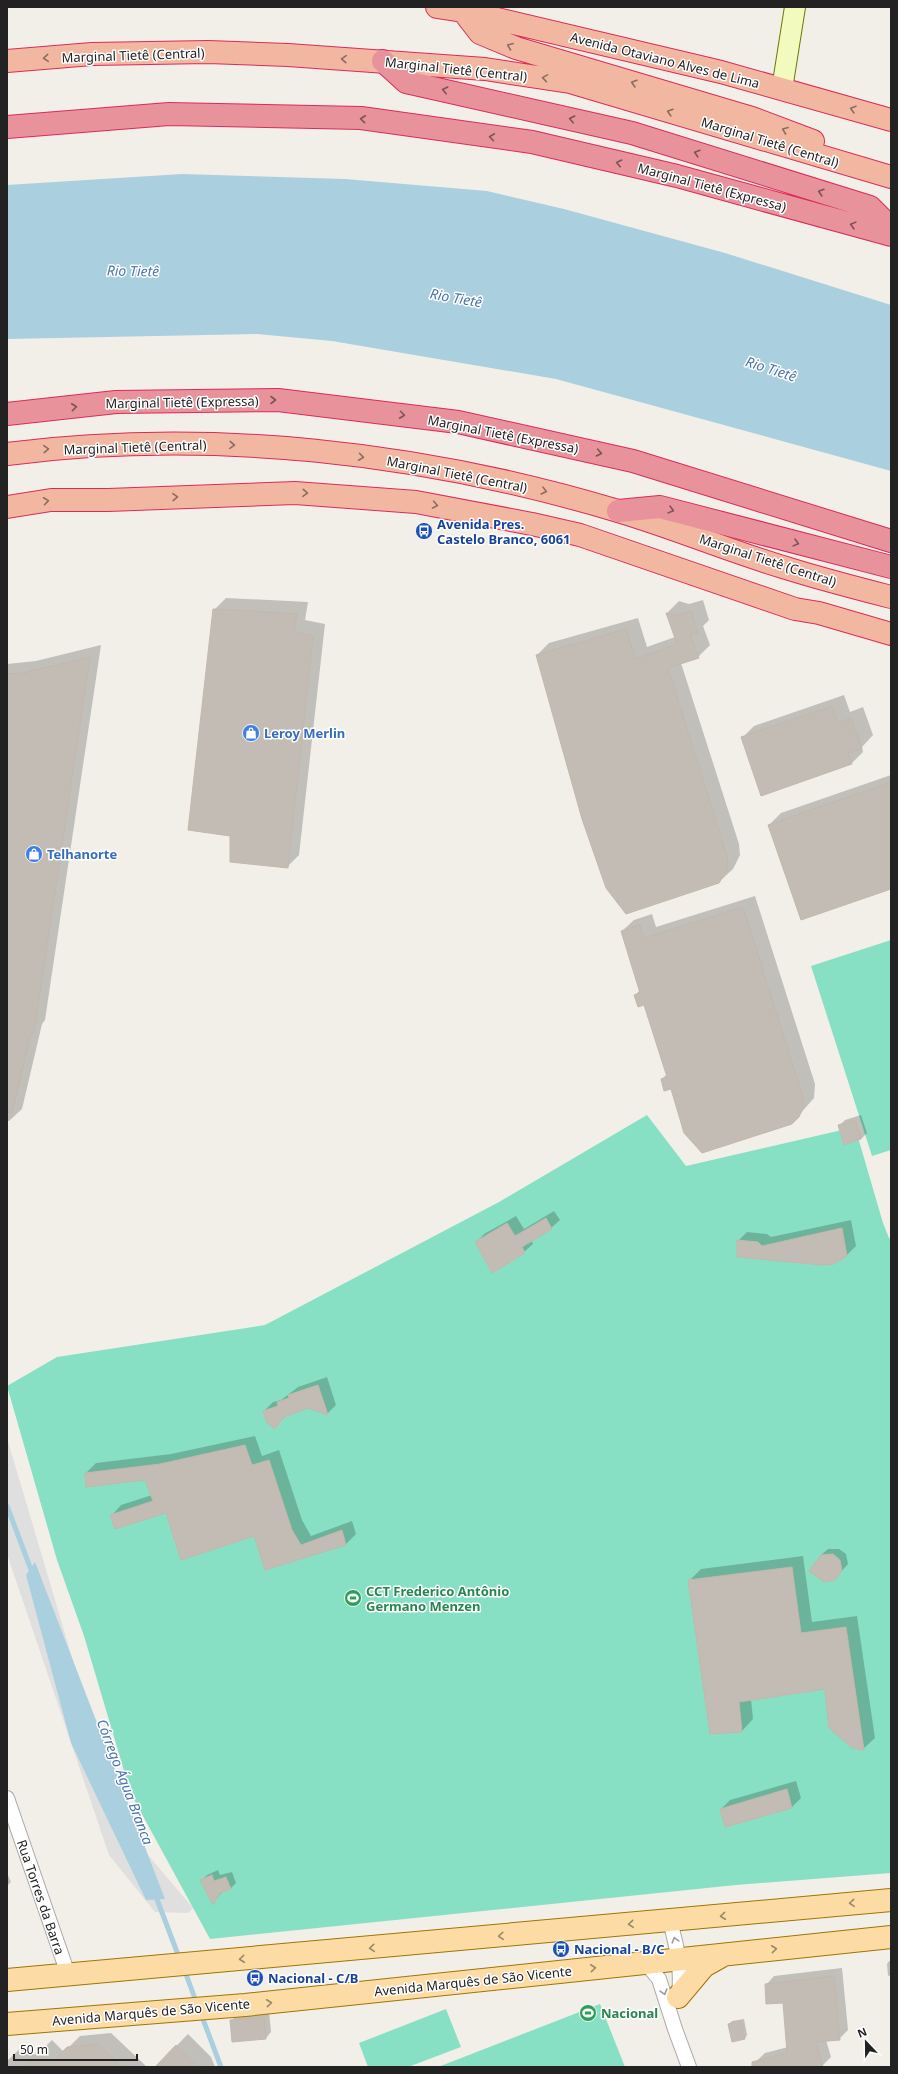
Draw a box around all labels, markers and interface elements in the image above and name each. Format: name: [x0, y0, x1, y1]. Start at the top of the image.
street label: Avenida Otaviano Alves de Lima: [568, 28, 762, 92]
one-way arrow: [506, 42, 513, 50]
street label: Marginal Tietê (Central): [61, 44, 205, 66]
one-way arrow: [43, 53, 49, 62]
street label: Marginal Tietê (Central): [384, 53, 528, 85]
one-way arrow: [341, 54, 347, 63]
one-way arrow: [542, 74, 548, 83]
one-way arrow: [631, 79, 638, 88]
one-way arrow: [442, 87, 448, 95]
one-way arrow: [850, 105, 857, 114]
one-way arrow: [667, 108, 674, 117]
street label: Marginal Tietê (Central): [699, 113, 841, 172]
one-way arrow: [360, 115, 367, 124]
one-way arrow: [569, 116, 575, 124]
one-way arrow: [781, 126, 788, 134]
one-way arrow: [489, 133, 495, 142]
one-way arrow: [694, 149, 701, 158]
street label: Marginal Tietê (Expressa): [636, 158, 788, 216]
one-way arrow: [616, 159, 623, 167]
one-way arrow: [818, 188, 825, 197]
one-way arrow: [850, 221, 857, 230]
water label: Rio Tietê: [107, 261, 159, 280]
water label: Rio Tietê: [429, 284, 484, 311]
water label: Rio Tietê: [743, 351, 799, 386]
street label: Marginal Tietê (Expressa): [105, 392, 259, 412]
one-way arrow: [270, 396, 276, 404]
one-way arrow: [71, 403, 77, 412]
one-way arrow: [399, 410, 405, 419]
street label: Marginal Tietê (Expressa): [426, 411, 580, 457]
street label: Marginal Tietê (Central): [63, 436, 207, 458]
one-way arrow: [228, 441, 235, 450]
one-way arrow: [43, 445, 49, 454]
one-way arrow: [595, 449, 602, 457]
one-way arrow: [358, 452, 364, 461]
street label: Marginal Tietê (Central): [385, 452, 529, 496]
one-way arrow: [540, 487, 547, 495]
one-way arrow: [302, 489, 308, 498]
one-way arrow: [172, 493, 178, 501]
one-way arrow: [42, 497, 49, 506]
one-way arrow: [432, 500, 438, 509]
one-way arrow: [668, 505, 674, 513]
place label: Avenida Pres. Castelo Branco, 6061: [437, 515, 571, 548]
bus stop icon: Avenida Pres. Castelo Branco, 6061: [414, 521, 434, 541]
street label: Marginal Tietê (Central): [697, 529, 839, 591]
one-way arrow: [793, 538, 800, 547]
shop icon: Leroy Merlin: [241, 723, 261, 743]
place label: Leroy Merlin: [264, 724, 345, 742]
shop icon: Telhanorte: [24, 844, 44, 864]
place label: Telhanorte: [47, 845, 117, 863]
place label: CCT Frederico Antônio Germano Menzen: [366, 1582, 509, 1615]
sports icon: CCT Frederico Antônio Germano Menzen: [343, 1588, 363, 1608]
water label: Córrego Água Branca: [93, 1716, 158, 1847]
street label: Rua Torres da Barra: [13, 1837, 69, 1957]
one-way arrow: [849, 1899, 855, 1908]
one-way arrow: [720, 1911, 726, 1920]
one-way arrow: [628, 1920, 634, 1929]
one-way arrow: [498, 1931, 504, 1940]
one-way arrow: [671, 1937, 680, 1944]
bus stop icon: Nacional - B/C: [551, 1939, 571, 1959]
place label: Nacional - B/C: [574, 1940, 665, 1958]
one-way arrow: [369, 1943, 375, 1952]
one-way arrow: [770, 1945, 777, 1954]
one-way arrow: [239, 1955, 245, 1964]
street label: Avenida Marquês de São Vicente: [373, 1962, 573, 2000]
one-way arrow: [590, 1964, 596, 1973]
bus stop icon: Nacional - C/B: [245, 1968, 265, 1988]
place label: Nacional - C/B: [268, 1969, 359, 1987]
one-way arrow: [659, 1988, 668, 1995]
street label: Avenida Marquês de São Vicente: [51, 1994, 251, 2030]
one-way arrow: [266, 1998, 272, 2007]
sports icon: Nacional: [578, 2003, 598, 2023]
place label: Nacional: [601, 2004, 658, 2022]
north arrow: [846, 2022, 886, 2062]
text: N: [855, 2024, 869, 2041]
scale bar: [14, 2036, 137, 2062]
text: 50 m: [20, 2041, 48, 2058]

